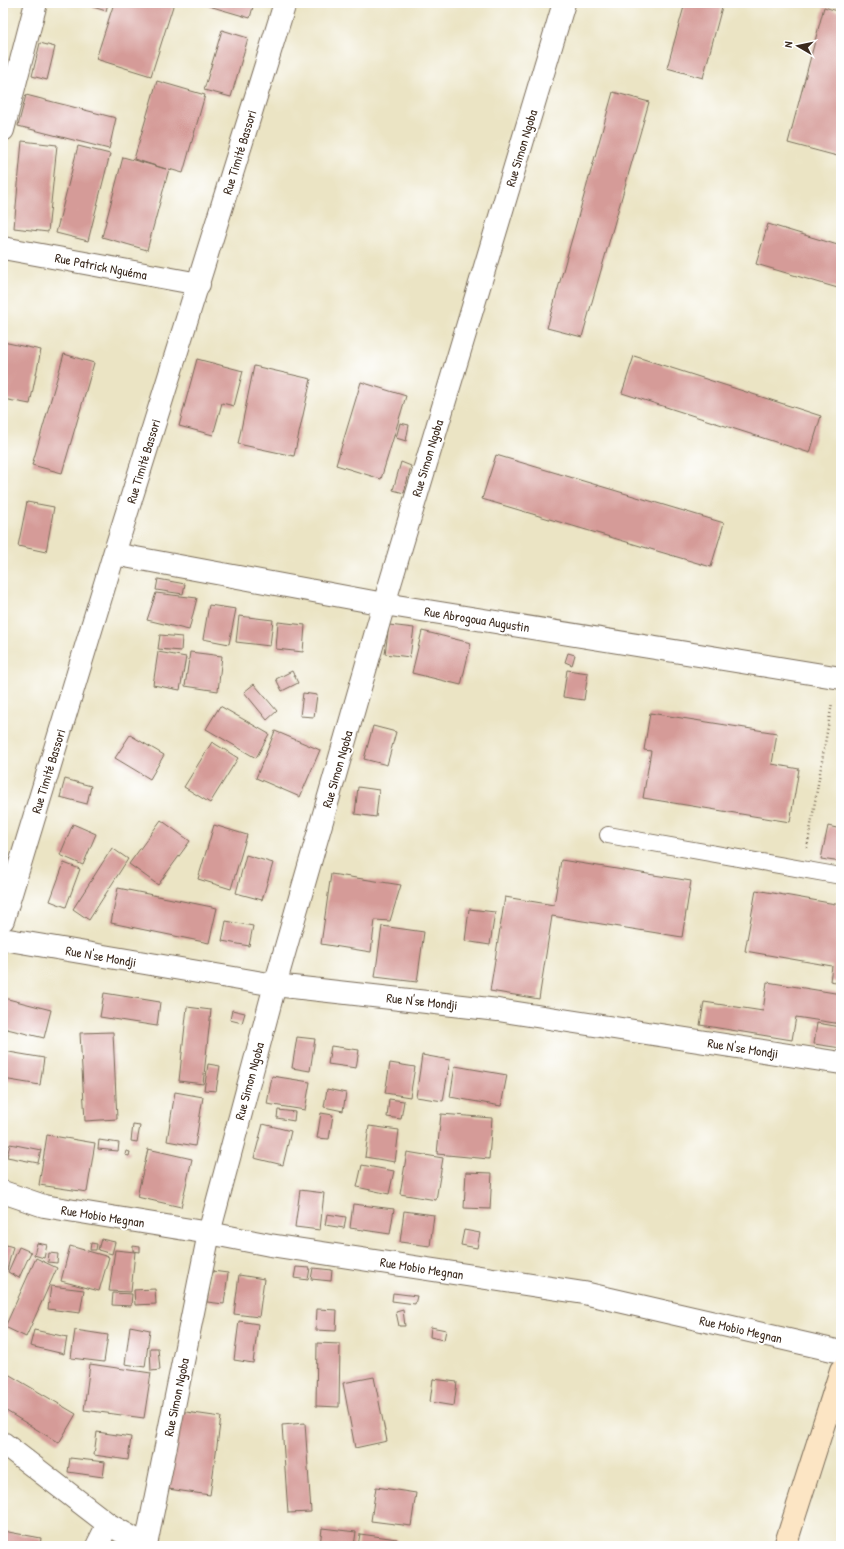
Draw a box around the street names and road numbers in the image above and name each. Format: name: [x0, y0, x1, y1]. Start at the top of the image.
street label: Rue Simon Ngoba: [501, 107, 541, 189]
street label: Rue Timité Bassori: [218, 108, 260, 196]
street label: Rue Patrick Nguéma: [53, 248, 149, 284]
street label: Rue Timité Bassori: [122, 417, 164, 505]
street label: Rue Simon Ngoba: [407, 417, 447, 499]
street label: Rue Abrogoua Augustin: [423, 602, 531, 636]
street label: Rue Timité Bassori: [27, 727, 69, 815]
street label: Rue Simon Ngoba: [317, 728, 357, 810]
street label: Rue N'se Mondji: [64, 941, 138, 971]
street label: Rue N'se Mondji: [386, 988, 458, 1014]
street label: Rue N'se Mondji: [706, 1034, 780, 1062]
street label: Rue Simon Ngoba: [230, 1040, 268, 1122]
street label: Rue Mobio Megnan: [60, 1201, 146, 1232]
street label: Rue Mobio Megnan: [379, 1253, 465, 1284]
street label: Rue Mobio Megnan: [698, 1311, 784, 1347]
street label: Rue Simon Ngoba: [159, 1356, 193, 1438]

